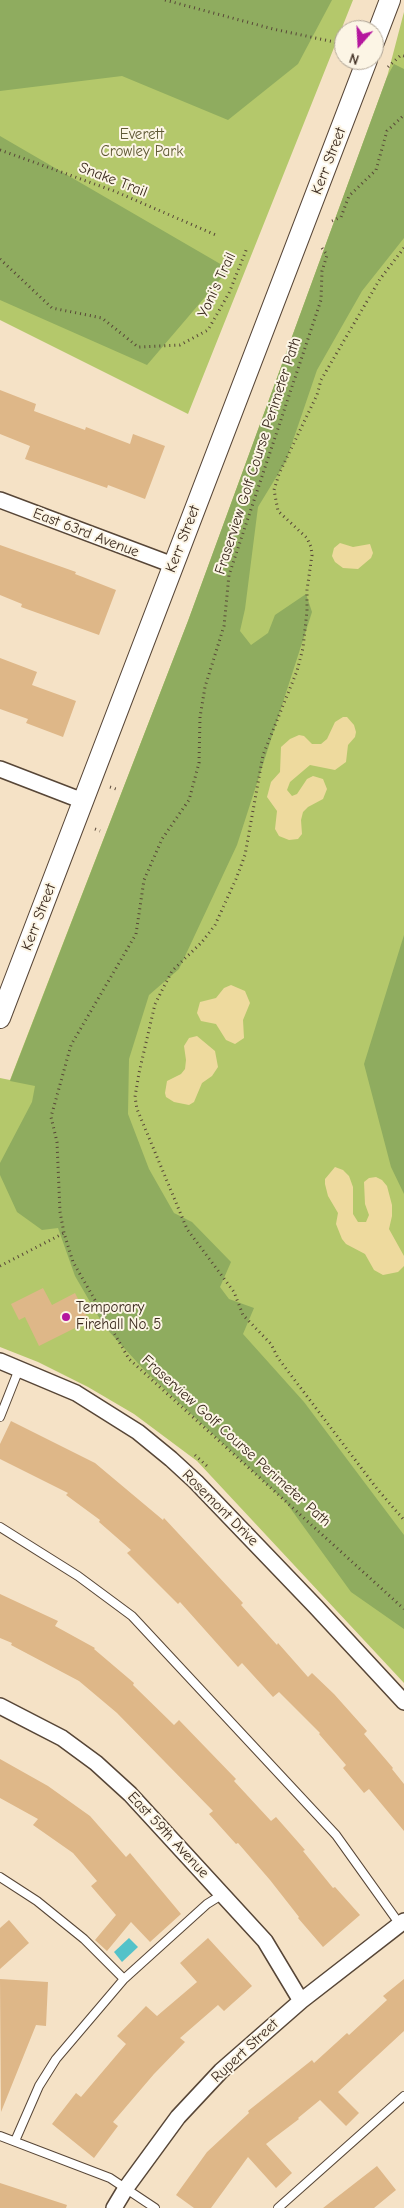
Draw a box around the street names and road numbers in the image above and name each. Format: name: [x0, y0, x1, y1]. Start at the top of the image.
street label: Kerr Street: [308, 125, 350, 197]
street label: Snake Trail: [76, 159, 150, 201]
street label: Yoni's Trail: [194, 250, 240, 320]
street label: Fraserview Golf Course Perimeter Path: [211, 335, 305, 577]
street label: Kerr Street: [162, 503, 204, 575]
street label: East 63rd Avenue: [30, 504, 142, 562]
street label: Kerr Street: [18, 881, 60, 953]
street label: Fraserview Golf Course Perimeter Path: [138, 1351, 334, 1531]
street label: Rosemont Drive: [178, 1466, 262, 1550]
street label: East 59th Avenue: [123, 1788, 213, 1882]
street label: Rupert Street: [208, 2015, 282, 2087]

